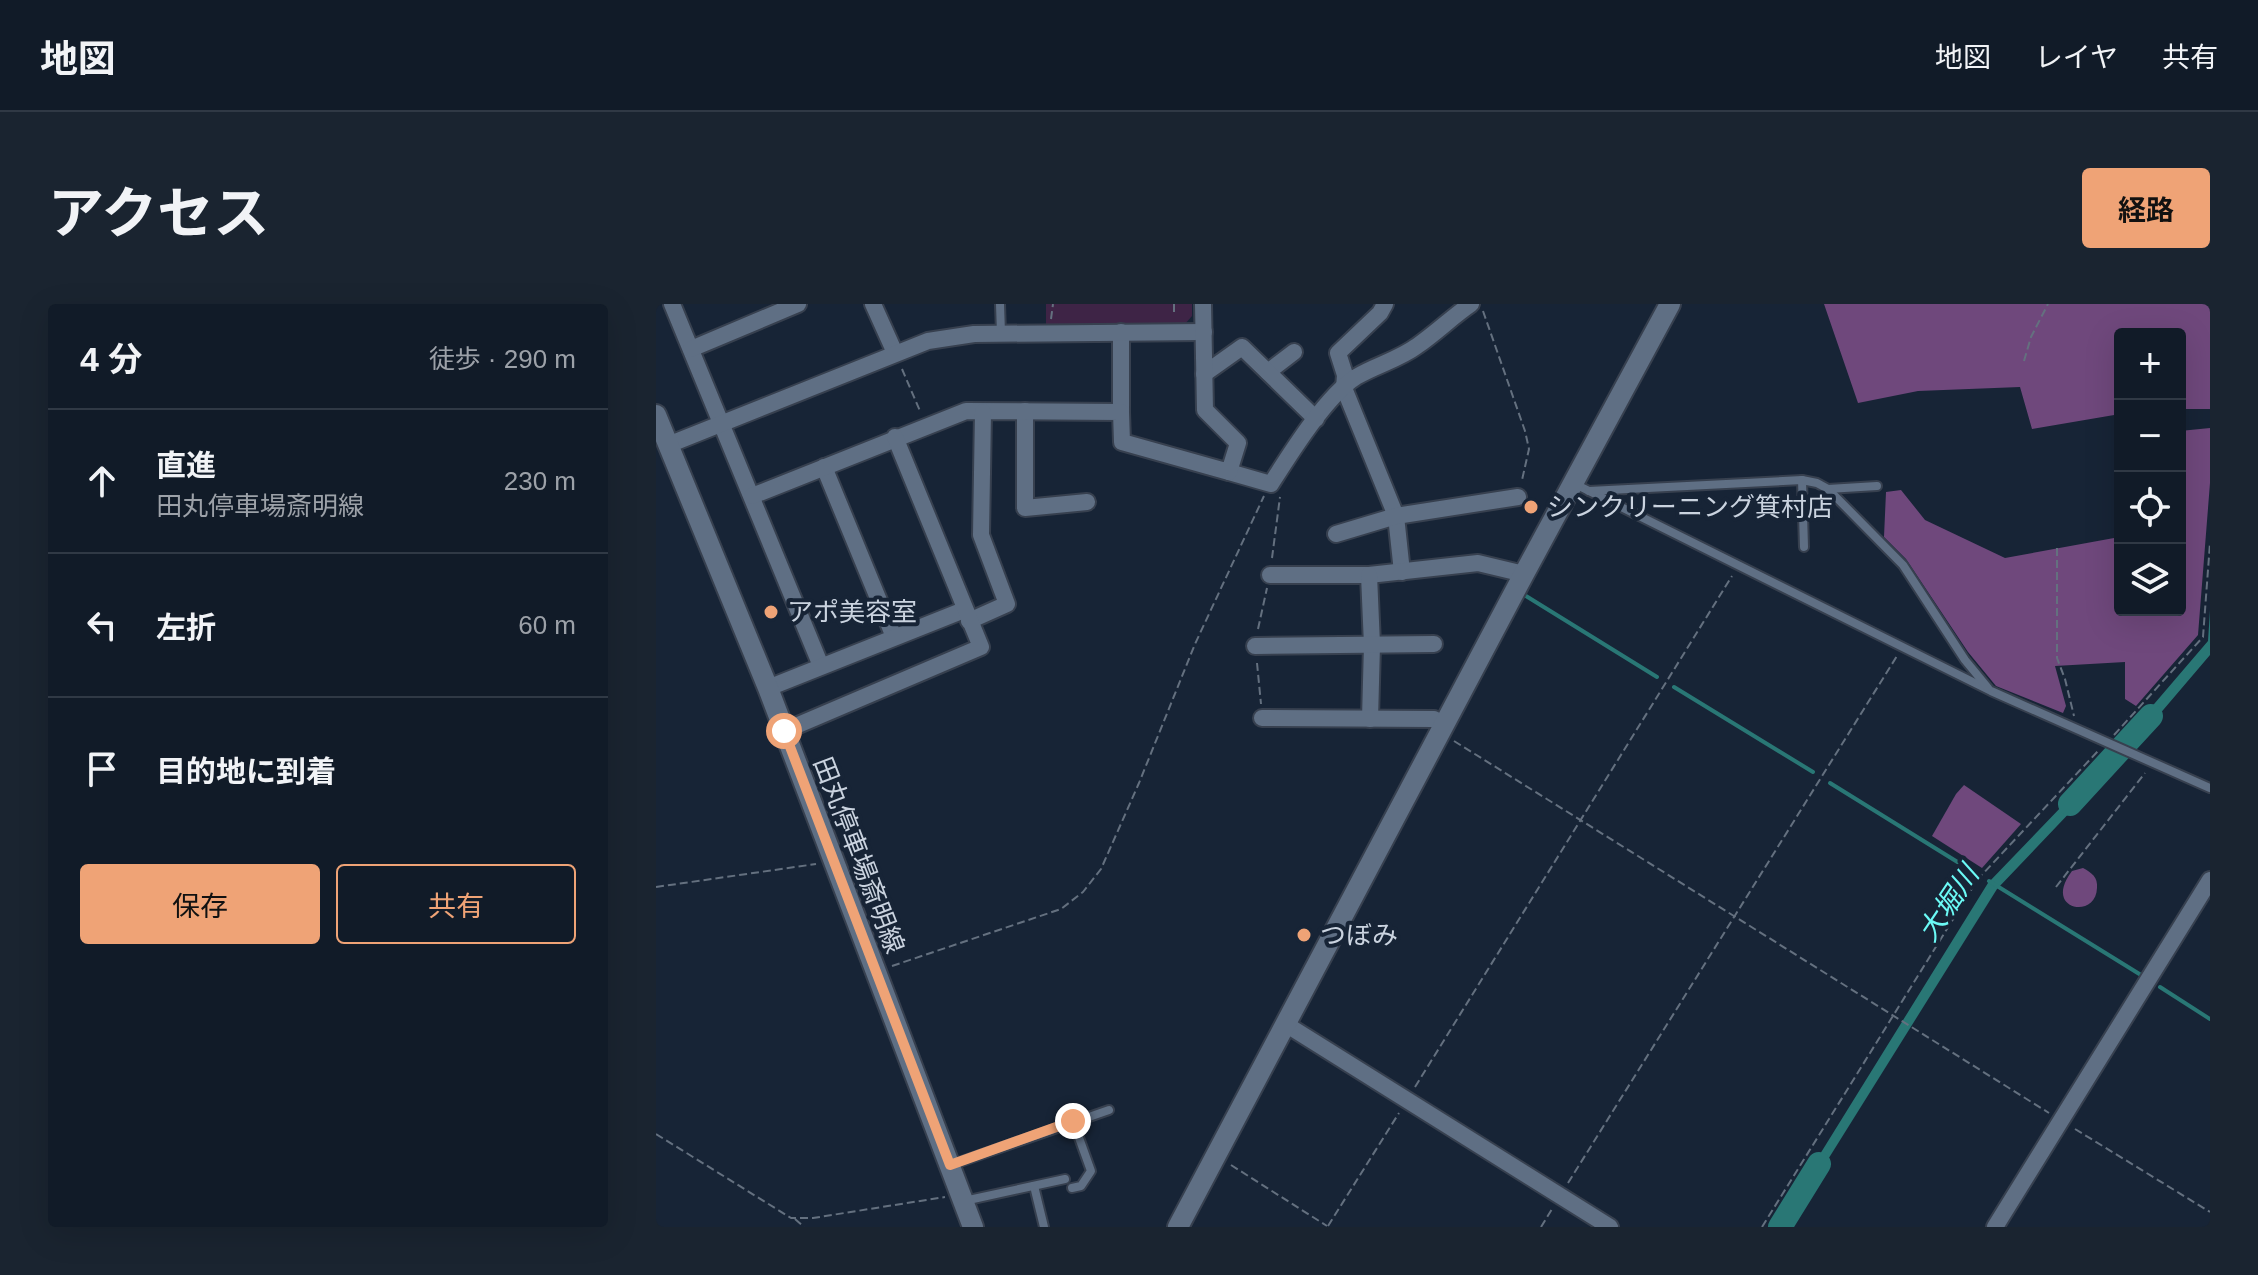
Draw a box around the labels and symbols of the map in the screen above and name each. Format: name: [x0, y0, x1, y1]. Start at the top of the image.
place label: シンクリーニング箕村店: [1547, 492, 1833, 522]
marker: シンクリーニング箕村店: [1522, 498, 1540, 516]
place label: アポ美容室: [787, 597, 917, 627]
marker: アポ美容室: [762, 603, 780, 621]
route start: [766, 713, 802, 749]
street label: 田丸停車場斎明線: [808, 753, 910, 957]
water label: 大堀川: [1912, 857, 1986, 947]
place label: つぼみ: [1320, 920, 1398, 950]
marker: つぼみ: [1295, 926, 1313, 944]
route end: [1055, 1103, 1091, 1139]

